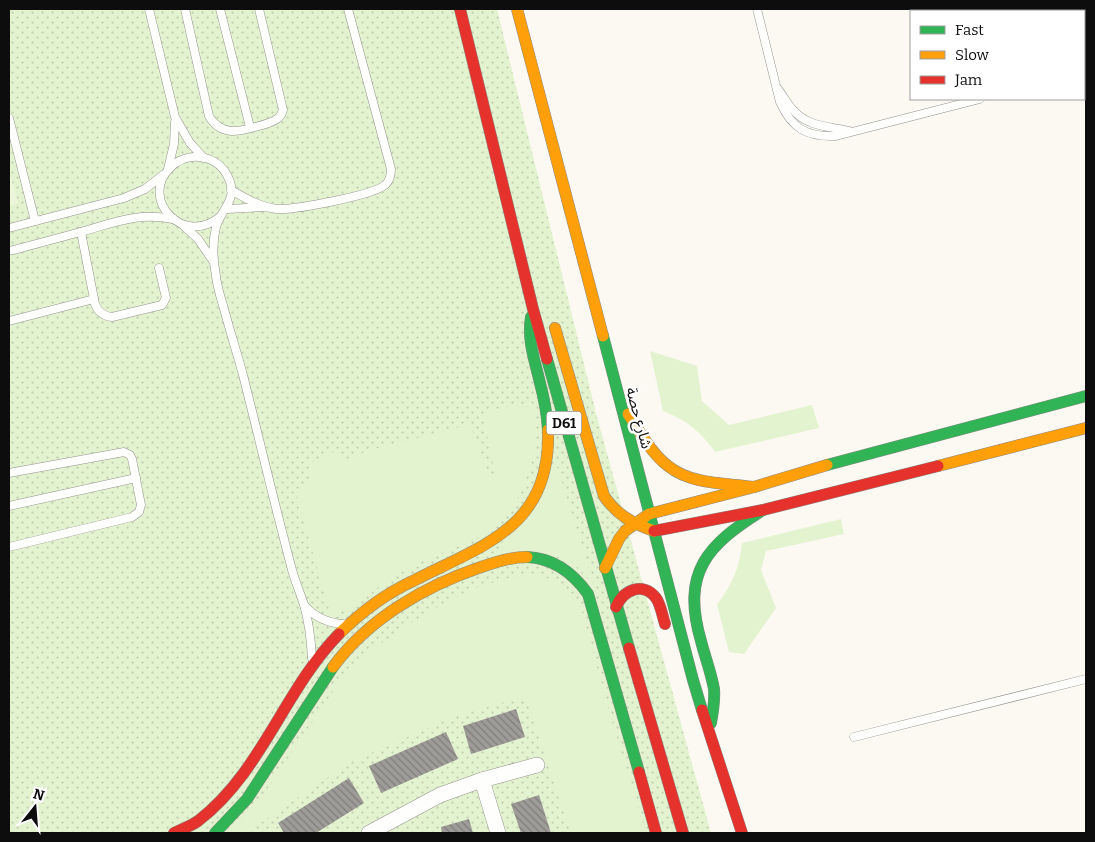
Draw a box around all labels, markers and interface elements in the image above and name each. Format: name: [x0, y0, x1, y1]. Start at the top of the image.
legend: [910, 10, 1085, 100]
text: Fast: [955, 21, 984, 39]
text: Slow: [955, 46, 990, 64]
text: Jam: [954, 71, 983, 89]
street label: شارع حصة: [619, 385, 656, 452]
road number: D61: [546, 412, 582, 434]
north arrow: [10, 782, 60, 832]
text: N: [31, 785, 46, 805]

